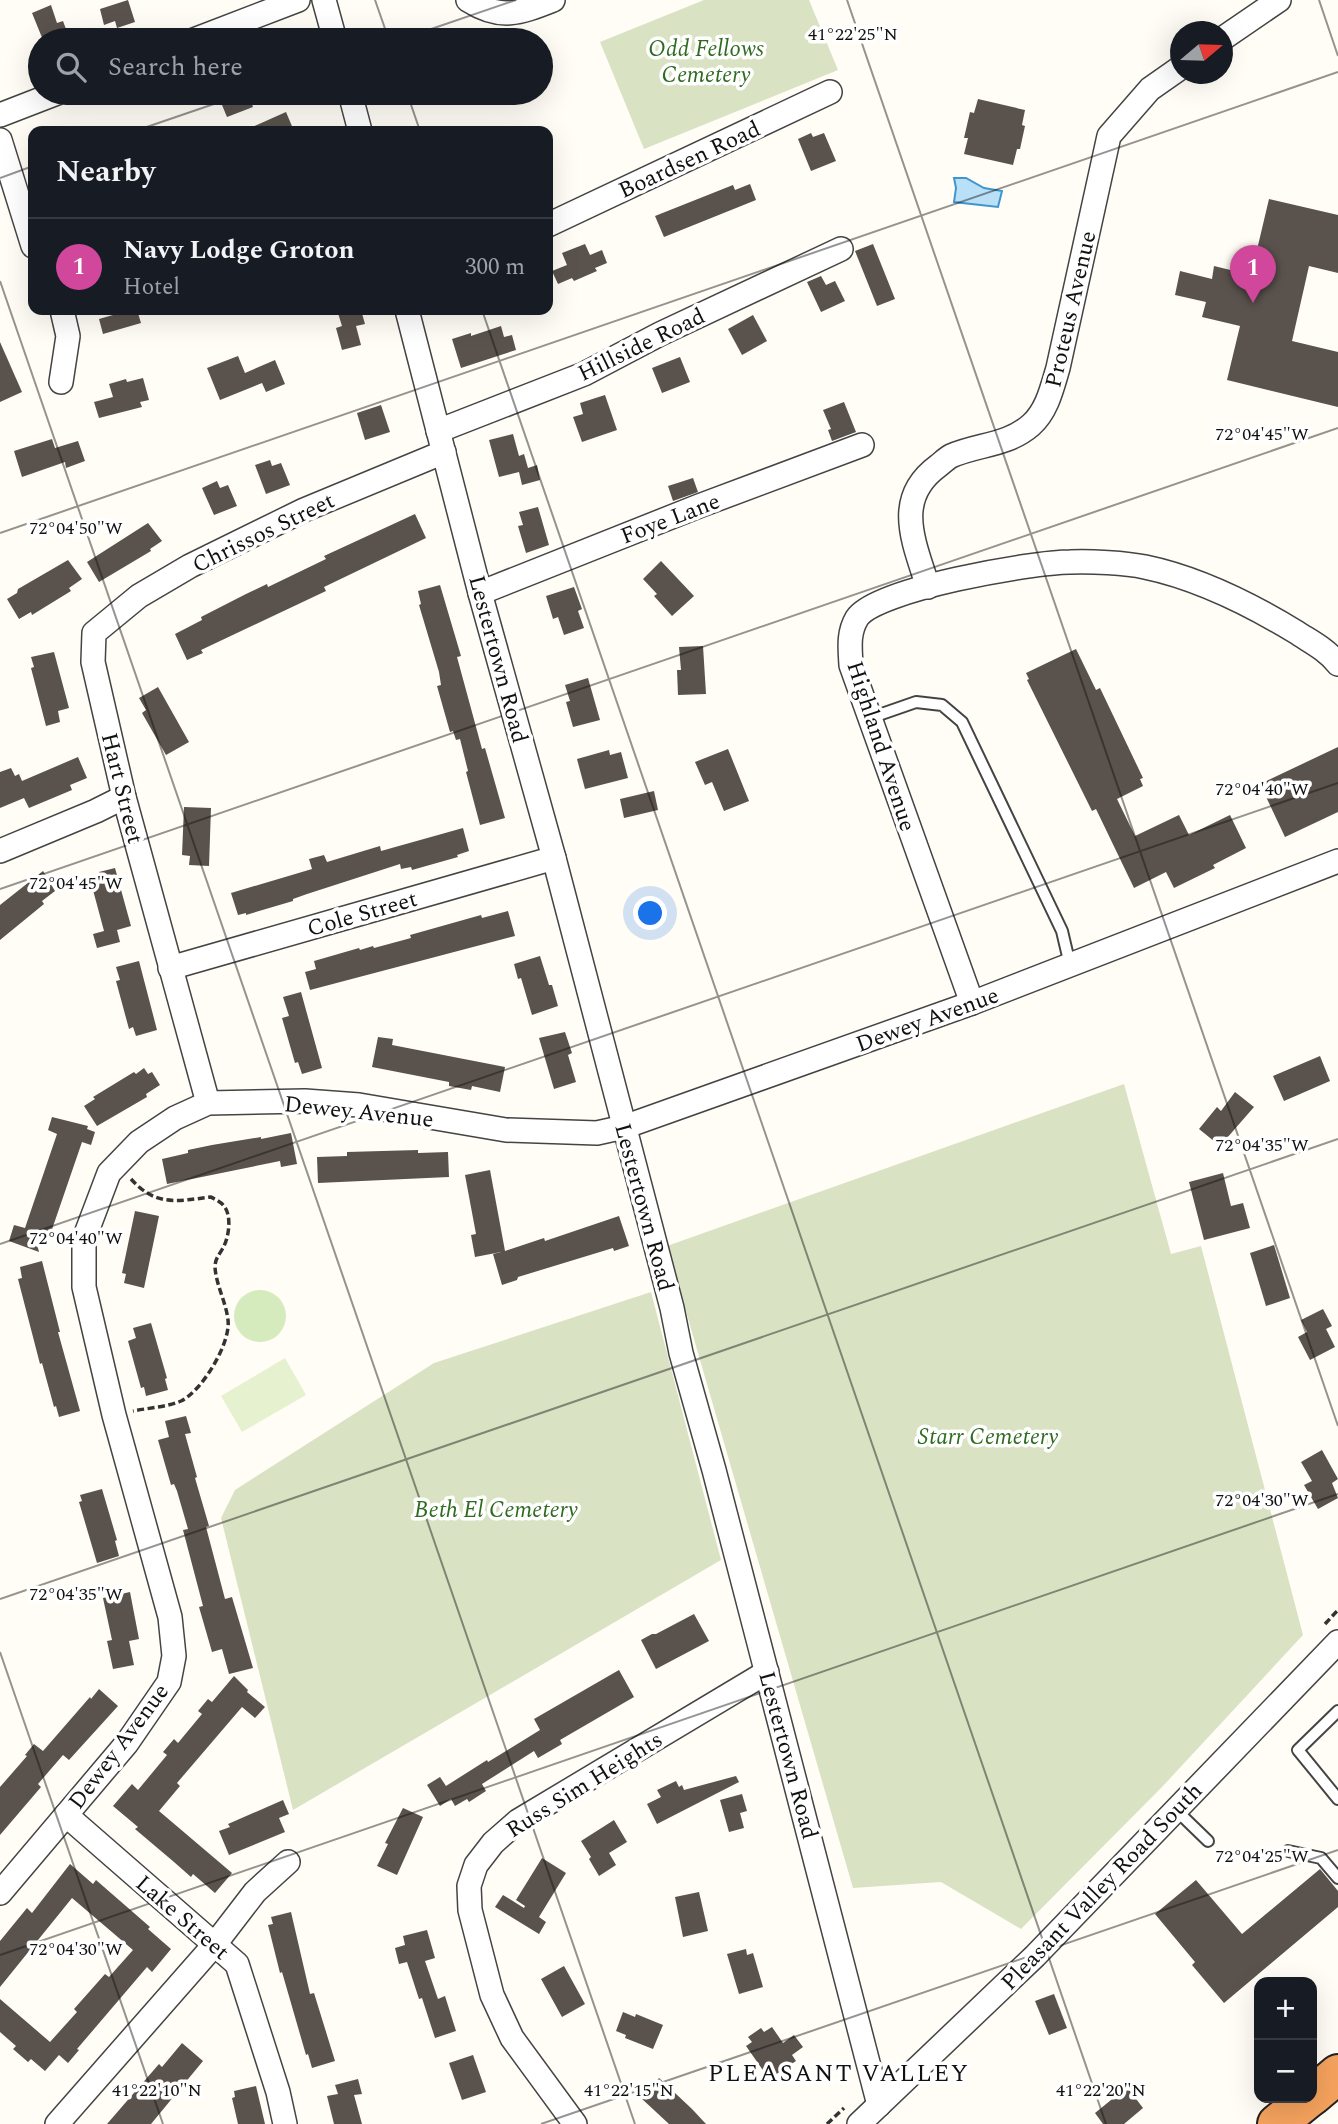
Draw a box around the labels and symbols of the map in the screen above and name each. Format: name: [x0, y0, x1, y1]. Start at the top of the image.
text: 41°22'25"N: [808, 21, 898, 48]
north arrow: [1170, 21, 1233, 84]
park label: Odd Fellows Cemetery: [648, 32, 764, 93]
street label: Boardsen Road: [613, 112, 767, 209]
street label: Proteus Avenue: [1036, 228, 1106, 391]
pin: 1: [1230, 245, 1276, 303]
street label: Hillside Road: [572, 299, 712, 391]
text: 72°04'45"W: [1215, 421, 1309, 448]
street label: Chrissos Street: [187, 484, 341, 583]
street label: Foye Lane: [616, 484, 725, 554]
text: 72°04'50"W: [29, 515, 123, 542]
street label: Lestertown Road: [458, 571, 537, 747]
street label: Highland Avenue: [837, 657, 925, 836]
street label: Hart Street: [91, 729, 152, 848]
text: 72°04'40"W: [1215, 776, 1309, 803]
text: 72°04'45"W: [29, 870, 123, 897]
street label: Cole Street: [303, 882, 422, 947]
your location: [633, 896, 667, 930]
street label: Dewey Avenue: [851, 978, 1004, 1063]
street label: Dewey Avenue: [282, 1087, 435, 1138]
street label: Lestertown Road: [604, 1119, 683, 1295]
text: 72°04'35"W: [1215, 1132, 1309, 1159]
text: 72°04'40"W: [29, 1225, 123, 1252]
park label: Starr Cemetery: [918, 1420, 1059, 1455]
text: 72°04'30"W: [1215, 1487, 1309, 1514]
park label: Beth El Cemetery: [414, 1493, 579, 1528]
text: 72°04'35"W: [29, 1581, 123, 1608]
street label: Lestertown Road: [748, 1667, 827, 1843]
street label: Dewey Avenue: [60, 1676, 178, 1817]
street label: Russ Sim Heights: [500, 1723, 670, 1848]
street label: Pleasant Valley Road South: [993, 1775, 1211, 1999]
text: 72°04'25"W: [1215, 1843, 1309, 1870]
street label: Lake Street: [127, 1867, 237, 1969]
text: 72°04'30"W: [29, 1936, 123, 1963]
district label: PLEASANT VALLEY: [708, 2056, 970, 2092]
text: 41°22'10"N: [112, 2077, 202, 2104]
text: 41°22'15"N: [584, 2077, 674, 2104]
text: 41°22'20"N: [1056, 2077, 1146, 2104]

